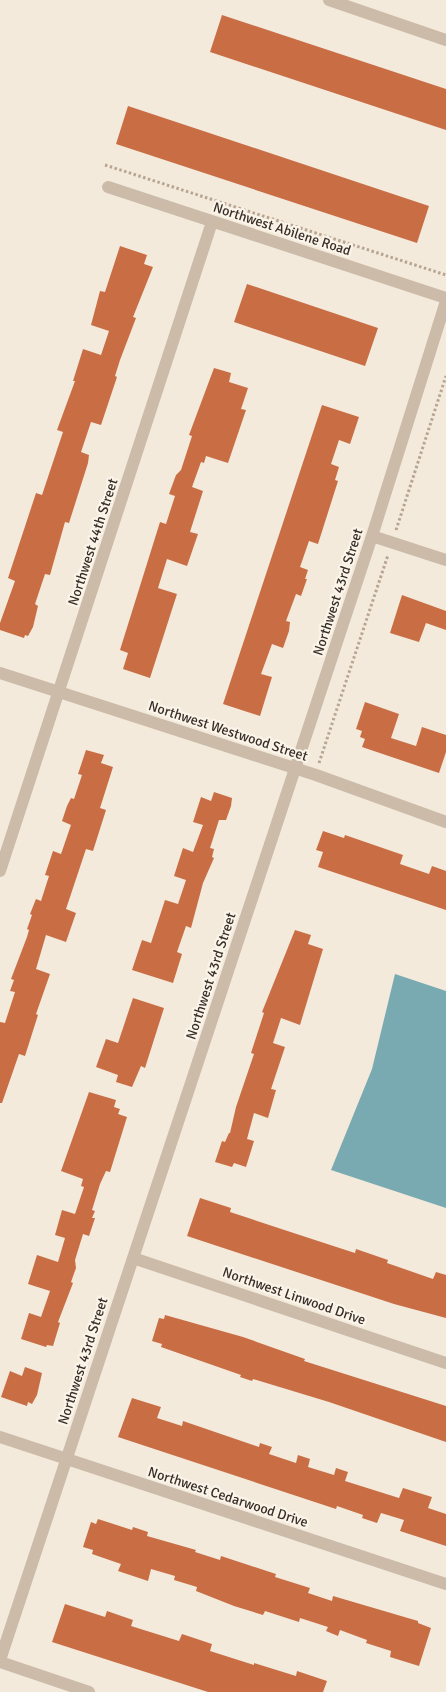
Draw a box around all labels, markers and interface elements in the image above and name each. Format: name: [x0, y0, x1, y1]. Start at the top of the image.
street label: Northwest Abilene Road: [211, 199, 353, 259]
street label: Northwest 44th Street: [64, 476, 122, 608]
street label: Northwest 43rd Street: [309, 526, 367, 658]
street label: Northwest Westwood Street: [146, 697, 310, 765]
street label: Northwest 43rd Street: [182, 910, 240, 1042]
street label: Northwest Linwood Drive: [220, 1264, 368, 1328]
street label: Northwest 43rd Street: [54, 1295, 112, 1427]
street label: Northwest Cedarwood Drive: [146, 1463, 310, 1531]

